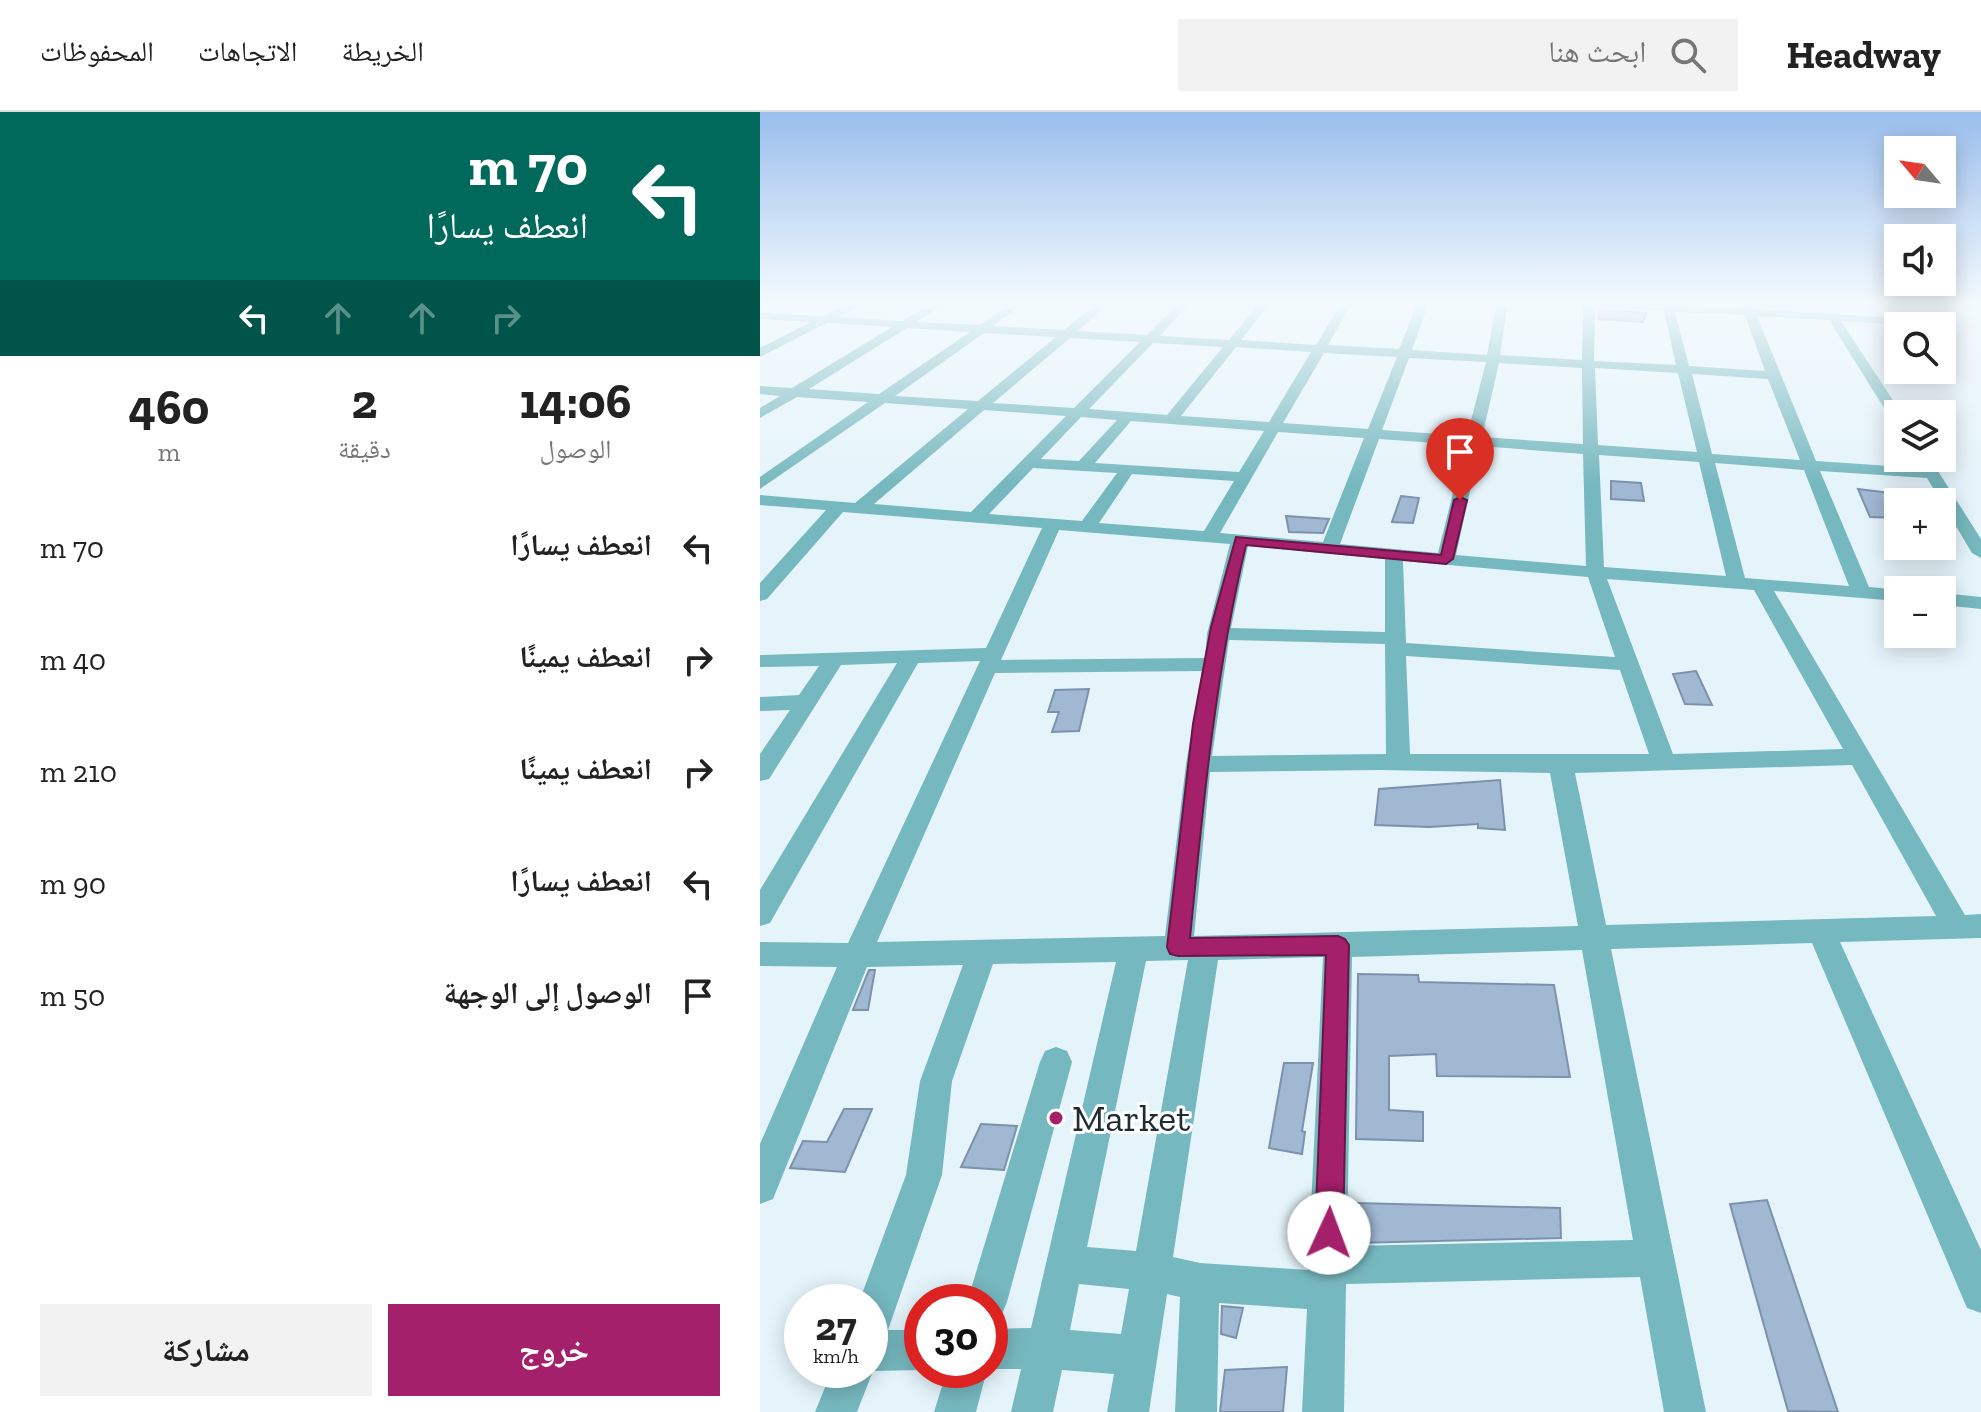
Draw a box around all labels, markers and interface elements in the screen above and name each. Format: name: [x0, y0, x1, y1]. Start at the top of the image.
search box: [1178, 19, 1738, 91]
text: Headway: [1786, 32, 1941, 78]
icon: search: [1666, 33, 1710, 77]
text: ابحث هنا: [1548, 34, 1646, 70]
text: المحفوظات: [40, 35, 154, 68]
text: الاتجاهات: [198, 35, 297, 68]
text: الخريطة: [341, 35, 424, 68]
text: 70 m: [468, 132, 588, 199]
north arrow: [1884, 136, 1956, 208]
map controls: [1884, 136, 1956, 648]
icon: left: [616, 144, 720, 248]
text: انعطف يسارًا: [427, 204, 588, 247]
button: sound: [1884, 224, 1956, 296]
icon: left: [232, 296, 276, 340]
icon: ahead: [316, 296, 360, 340]
icon: ahead: [400, 296, 444, 340]
icon: right: [484, 296, 528, 340]
button: search: [1884, 312, 1956, 384]
text: 2: [351, 373, 377, 430]
text: 14:06: [519, 373, 631, 430]
text: 460: [129, 379, 209, 436]
button: layers: [1884, 400, 1956, 472]
pin: [1426, 418, 1494, 500]
icon: arrive: [1438, 430, 1482, 474]
text: دقيقة: [338, 433, 391, 465]
text: الوصول: [539, 433, 611, 465]
text: m: [158, 436, 180, 468]
button: +: [1884, 488, 1956, 560]
icon: left: [676, 526, 720, 570]
text: انعطف يسارًا: [510, 527, 652, 563]
text: 70 m: [40, 530, 104, 566]
button: −: [1884, 576, 1956, 648]
icon: right: [676, 638, 720, 682]
text: انعطف يمينًا: [519, 639, 652, 675]
text: 40 m: [40, 642, 106, 678]
icon: right: [676, 750, 720, 794]
text: انعطف يمينًا: [519, 751, 652, 787]
text: 210 m: [40, 754, 117, 790]
icon: left: [676, 862, 720, 906]
text: انعطف يسارًا: [510, 863, 652, 899]
text: 90 m: [40, 866, 106, 902]
icon: arrive: [676, 974, 720, 1018]
text: الوصول إلى الوجهة: [444, 975, 652, 1011]
text: 50 m: [40, 978, 105, 1014]
place label: Market: [1072, 1095, 1190, 1141]
marker: Market: [1047, 1109, 1065, 1127]
position arrow: [1287, 1191, 1371, 1275]
speed limit sign: 30: [904, 1284, 1008, 1388]
text: 27: [815, 1302, 857, 1350]
button: مشاركة: [40, 1304, 372, 1396]
button: خروج: [388, 1304, 720, 1396]
text: km/h: [813, 1344, 859, 1368]

